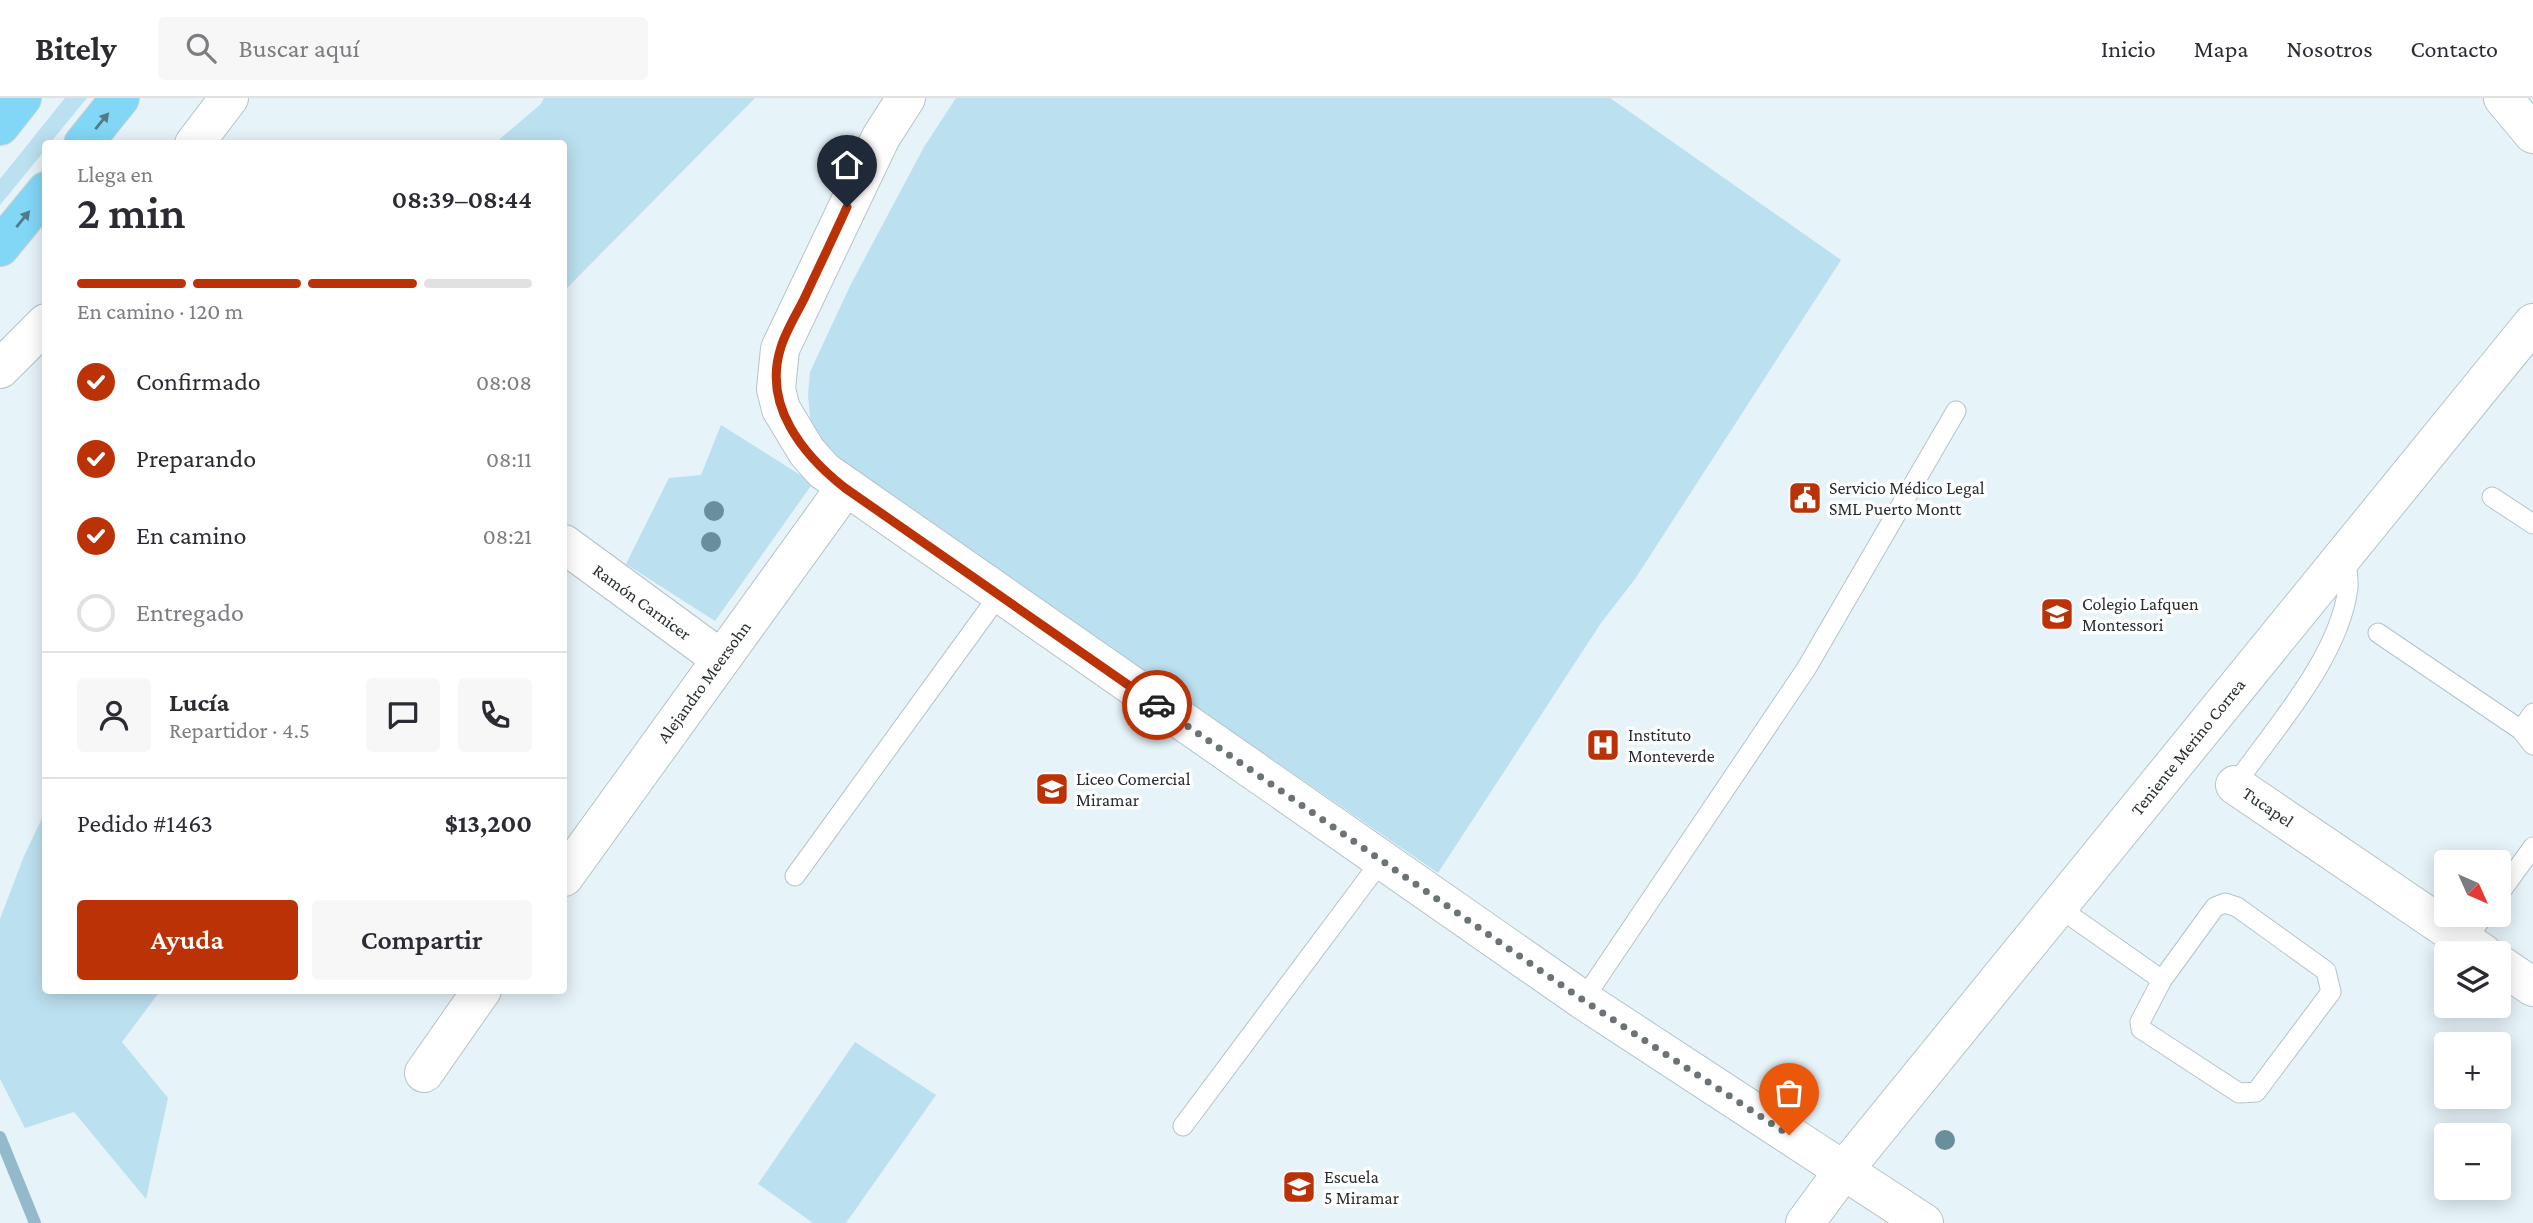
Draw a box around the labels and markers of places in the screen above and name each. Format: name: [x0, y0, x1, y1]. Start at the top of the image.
pin: [817, 135, 877, 207]
place label: Servicio Médico Legal SML Puerto Montt: [1829, 478, 1985, 519]
public building icon: Servicio Médico Legal SML Puerto Montt: [1786, 479, 1824, 517]
place label: Colegio Lafquen Montessori: [2082, 594, 2199, 635]
school or university icon: Colegio Lafquen Montessori: [2038, 595, 2076, 633]
place label: Instituto Monteverde: [1628, 725, 1715, 766]
hospital icon: Instituto Monteverde: [1584, 726, 1622, 764]
place label: Liceo Comercial Miramar: [1076, 769, 1191, 810]
school or university icon: Liceo Comercial Miramar: [1033, 770, 1071, 808]
pin: [1759, 1063, 1819, 1135]
place label: Escuela 5 Miramar: [1324, 1167, 1400, 1208]
school or university icon: Escuela 5 Miramar: [1280, 1168, 1318, 1206]

